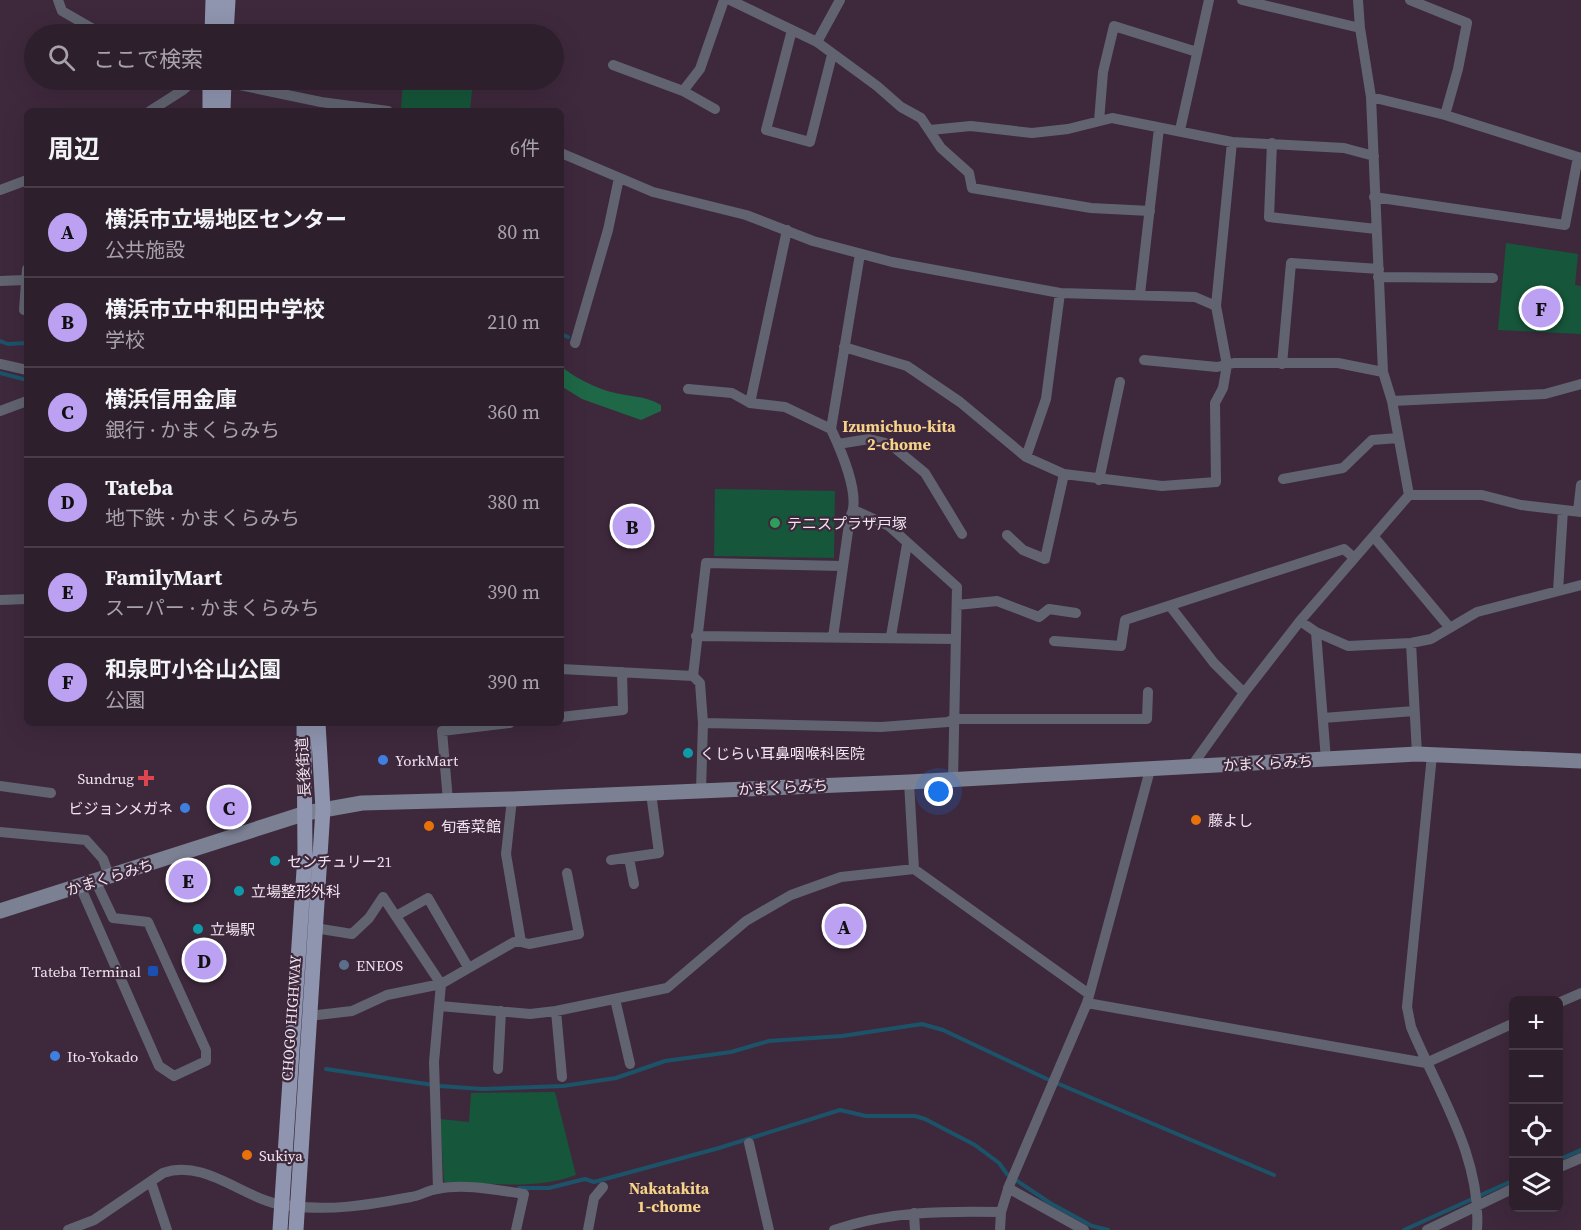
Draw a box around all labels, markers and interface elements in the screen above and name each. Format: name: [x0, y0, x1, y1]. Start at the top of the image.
search box: [24, 24, 564, 90]
icon: search: [45, 41, 78, 74]
text: ここで検索: [93, 44, 203, 74]
text: 周辺: [48, 131, 100, 167]
text: 6件: [510, 134, 540, 162]
text: 横浜市立場地区センター: [105, 204, 347, 234]
text: A: [61, 218, 74, 246]
text: 80 m: [497, 218, 540, 246]
text: 公共施設: [105, 236, 185, 264]
pin: F: [1522, 286, 1560, 330]
text: 横浜市立中和田中学校: [105, 294, 325, 324]
text: B: [61, 308, 74, 336]
text: 210 m: [487, 308, 540, 336]
text: 学校: [105, 326, 145, 354]
text: 横浜信用金庫: [105, 384, 237, 414]
text: C: [61, 398, 74, 426]
text: 360 m: [487, 398, 540, 426]
district label: Izumichuo-kita 2-chome: [842, 415, 956, 455]
text: 銀行 · かまくらみち: [105, 416, 280, 444]
text: Tateba: [105, 472, 173, 502]
text: D: [60, 488, 75, 516]
text: 380 m: [487, 488, 540, 516]
text: 地下鉄 · かまくらみち: [105, 504, 300, 532]
pin: B: [612, 504, 652, 548]
place label: テニスプラザ戸塚: [787, 513, 907, 534]
marker: テニスプラザ戸塚: [768, 516, 782, 530]
text: FamilyMart: [105, 562, 222, 592]
text: E: [62, 578, 73, 606]
text: 390 m: [487, 578, 540, 606]
text: スーパー · かまくらみち: [105, 594, 320, 622]
text: 和泉町小谷山公園: [105, 654, 281, 684]
text: F: [62, 668, 73, 696]
text: 390 m: [487, 668, 540, 696]
text: 公園: [105, 686, 145, 714]
street label: 長後街道: [291, 736, 315, 798]
place label: くじらい耳鼻咽喉科医院: [700, 743, 865, 764]
marker: くじらい耳鼻咽喉科医院: [681, 746, 695, 760]
place label: YorkMart: [395, 750, 458, 771]
street label: かまくらみち: [1223, 750, 1313, 776]
marker: YorkMart: [376, 753, 390, 767]
place label: Sundrug: [77, 768, 134, 789]
marker: Sundrug: [139, 771, 153, 785]
street label: かまくらみち: [738, 774, 828, 800]
your location: [924, 777, 953, 806]
pin: C: [210, 784, 248, 830]
place label: ビジョンメガネ: [68, 798, 173, 819]
marker: ビジョンメガネ: [178, 801, 192, 815]
place label: 藤よし: [1208, 810, 1253, 831]
marker: 藤よし: [1189, 813, 1203, 827]
place label: 旬香菜館: [441, 816, 501, 837]
marker: 旬香菜館: [422, 819, 436, 833]
place label: センチュリー21: [287, 851, 392, 872]
street label: かまくらみち: [64, 854, 156, 900]
marker: センチュリー21: [268, 854, 282, 868]
pin: E: [168, 858, 207, 902]
place label: 立場整形外科: [251, 881, 341, 902]
marker: 立場整形外科: [232, 884, 246, 898]
pin: A: [824, 904, 864, 948]
place label: 立場駅: [210, 919, 255, 940]
marker: 立場駅: [191, 922, 205, 936]
pin: D: [184, 938, 224, 982]
street label: CHOGO HIGHWAY: [276, 954, 306, 1082]
place label: ENEOS: [356, 955, 404, 976]
marker: ENEOS: [337, 958, 351, 972]
place label: Tateba Terminal: [32, 961, 142, 982]
marker: Tateba Terminal: [146, 964, 160, 978]
map controls: [1509, 996, 1563, 1212]
button: +: [1509, 996, 1563, 1050]
place label: Ito-Yokado: [67, 1046, 138, 1067]
marker: Ito-Yokado: [48, 1049, 62, 1063]
button: −: [1509, 1050, 1563, 1104]
button: locate: [1509, 1104, 1563, 1158]
place label: Sukiya: [259, 1145, 303, 1166]
marker: Sukiya: [240, 1148, 254, 1162]
button: layers: [1509, 1158, 1563, 1212]
district label: Nakatakita 1-chome: [629, 1177, 710, 1217]

